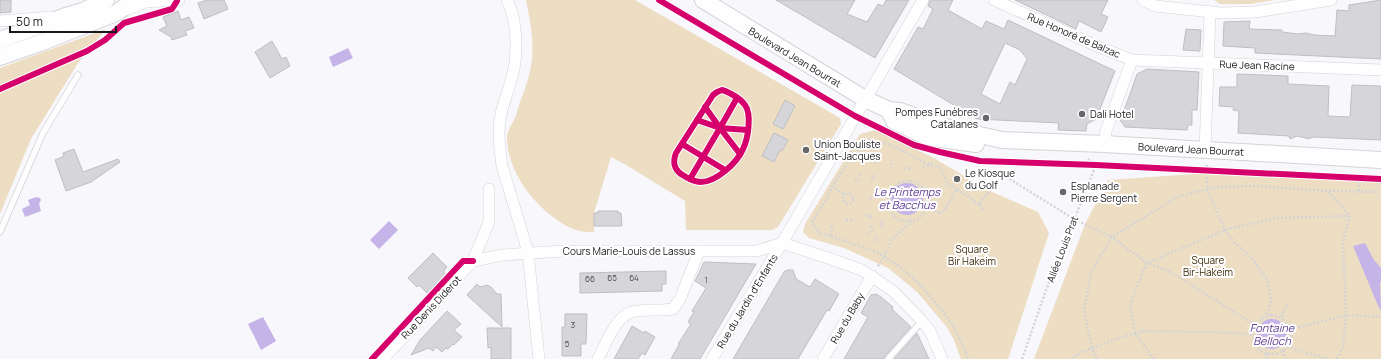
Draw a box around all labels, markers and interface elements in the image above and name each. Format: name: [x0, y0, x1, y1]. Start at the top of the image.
scale bar: [10, 8, 116, 34]
street label: Rue Honoré de Balzac: [1025, 9, 1123, 61]
text: 50 m: [16, 13, 43, 30]
street label: Boulevard Jean Bourrat: [746, 24, 844, 90]
street label: Rue Jean Racine: [1219, 57, 1295, 73]
place label: Pompes Funèbres Catalanes: [895, 105, 978, 131]
place label: Dali Hotel: [1090, 107, 1134, 121]
marker: Dali Hotel: [1077, 109, 1087, 119]
marker: Pompes Funèbres Catalanes: [981, 113, 991, 123]
place label: Union Bouliste Saint-Jacques: [814, 137, 881, 163]
street label: Boulevard Jean Bourrat: [1138, 139, 1244, 159]
marker: Union Bouliste Saint-Jacques: [801, 145, 811, 155]
place label: Le Kiosque du Golf: [965, 166, 1015, 192]
marker: Le Kiosque du Golf: [952, 174, 962, 184]
place label: Esplanade Pierre Sergent: [1071, 179, 1137, 205]
water label: Le Printemps et Bacchus: [874, 184, 941, 212]
marker: Esplanade Pierre Sergent: [1058, 187, 1068, 197]
street label: Allée Louis Prat: [1043, 214, 1081, 284]
park label: Square Bir Hakeim: [948, 242, 996, 268]
street label: Cours Marie-Louis de Lassus: [563, 244, 695, 258]
street label: Rue du Jardin d'Enfants: [713, 251, 781, 351]
park label: Square Bir-Hakeim: [1183, 253, 1233, 279]
street label: Rue Denis Diderot: [398, 272, 464, 342]
house number: 65: [607, 272, 617, 283]
house number: 64: [629, 272, 639, 283]
house number: 66: [585, 273, 595, 284]
house number: 1: [704, 274, 708, 285]
street label: Rue du Baby: [827, 289, 868, 346]
house number: 3: [571, 319, 575, 330]
water label: Fontaine Belloch: [1250, 320, 1295, 348]
house number: 5: [565, 338, 570, 349]

